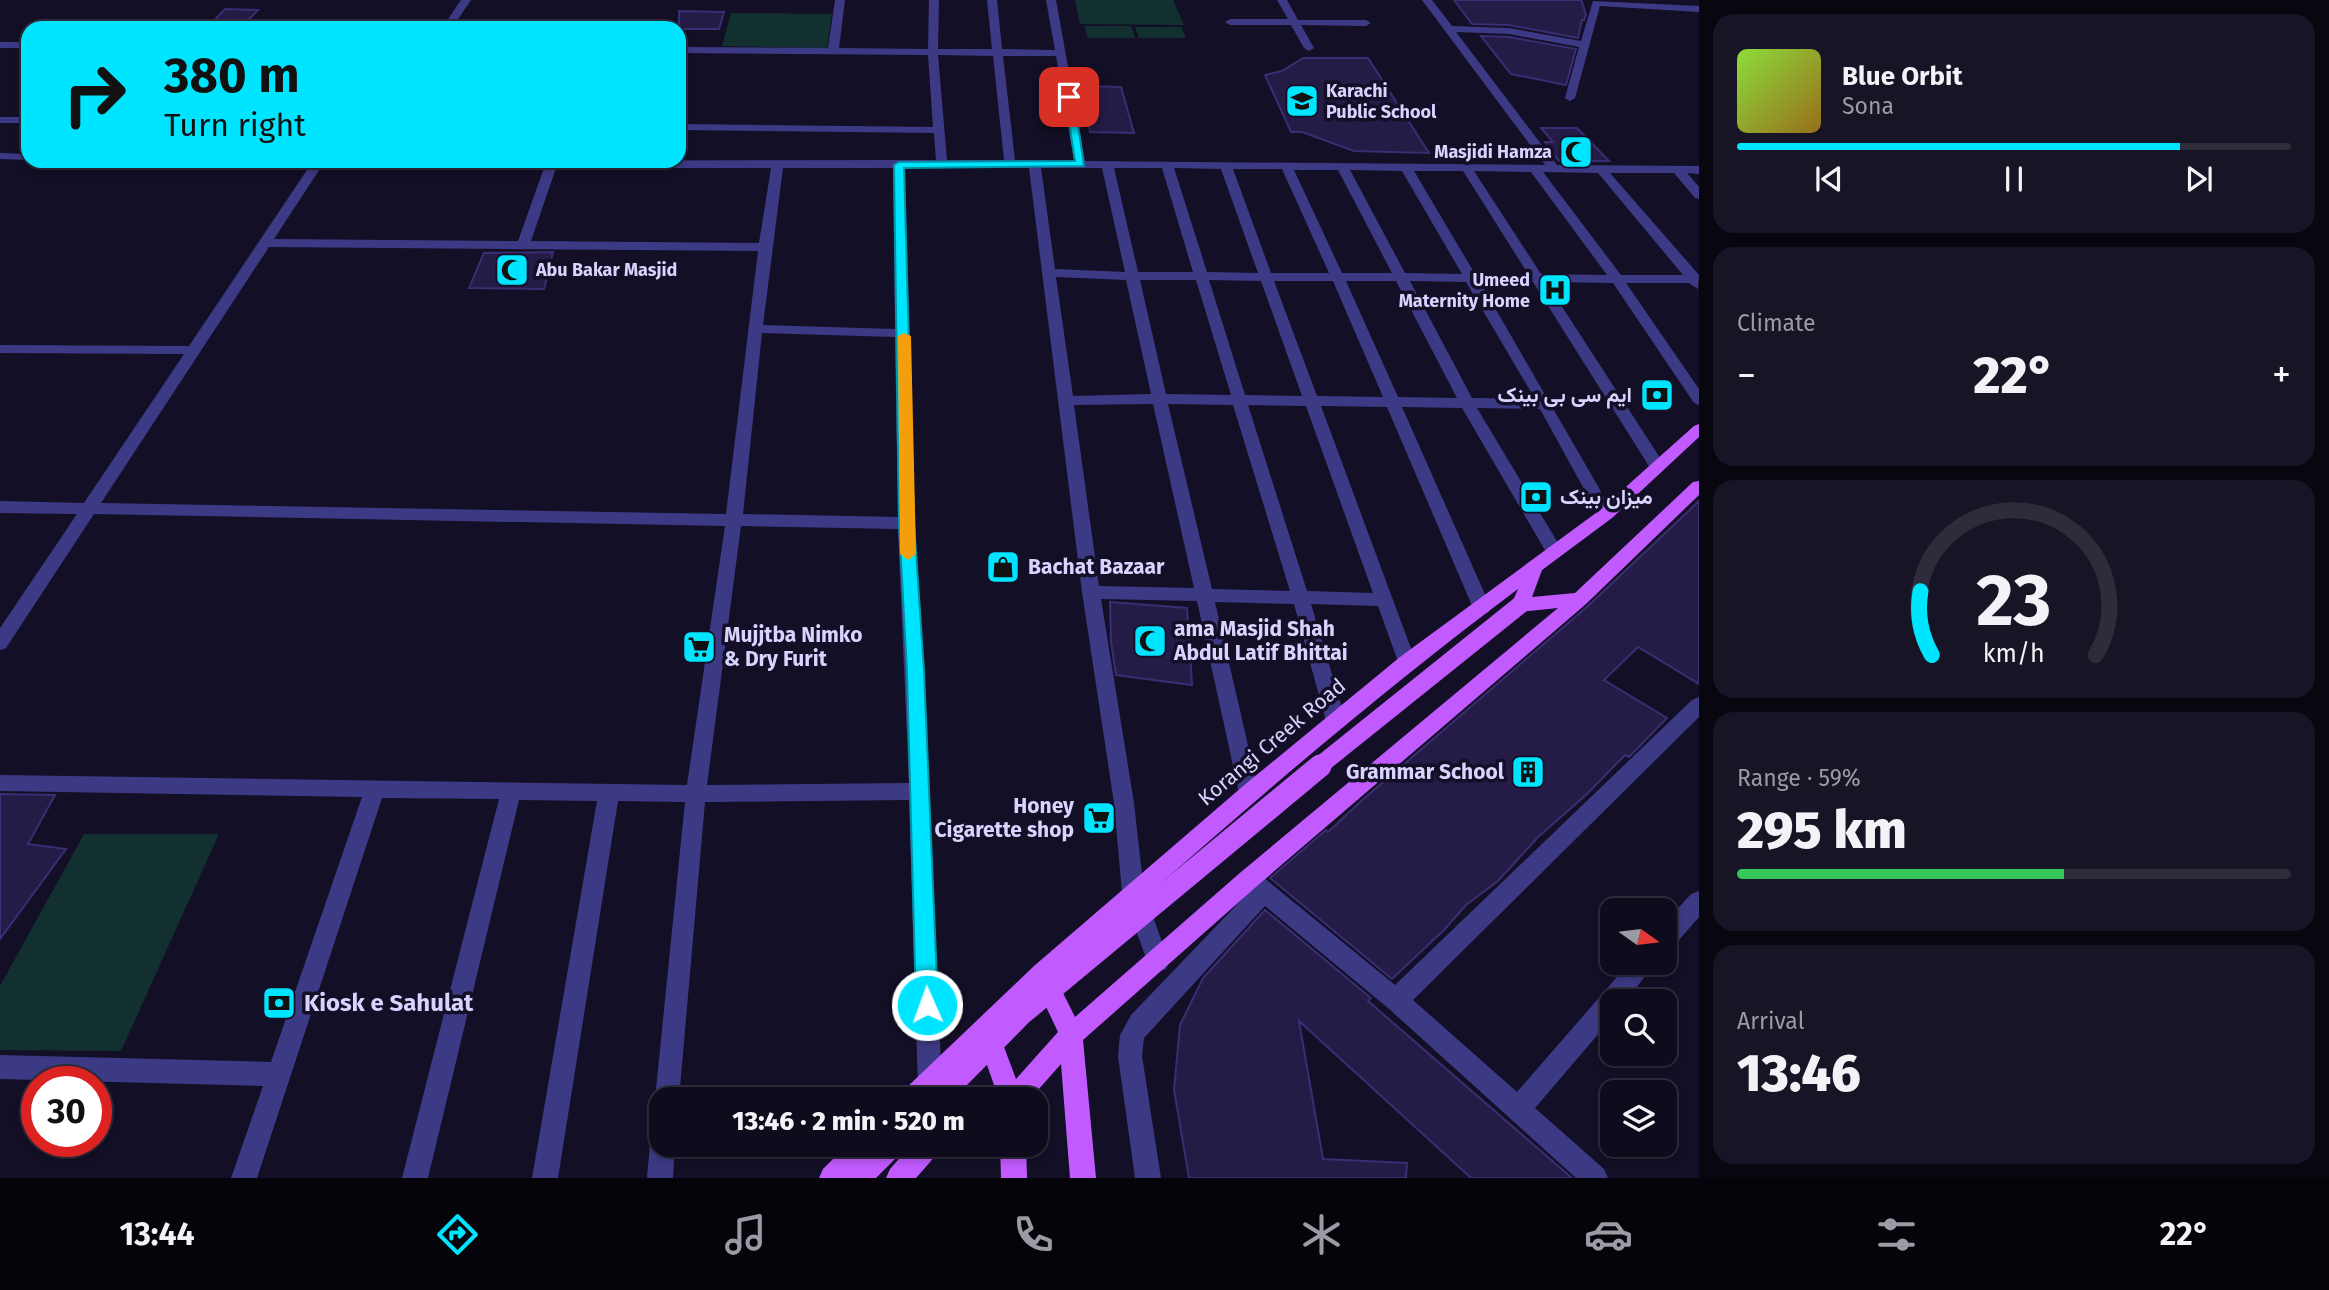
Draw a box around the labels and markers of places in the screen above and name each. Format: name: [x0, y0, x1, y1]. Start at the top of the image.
pin: [1039, 67, 1099, 127]
place label: Karachi Public School: [1326, 80, 1437, 123]
school or university icon: Karachi Public School: [1283, 82, 1321, 120]
mosque icon: Masjidi Hamza: [1557, 133, 1595, 171]
place label: Masjidi Hamza: [1434, 141, 1552, 163]
mosque icon: Abu Bakar Masjid: [493, 251, 531, 289]
place label: Abu Bakar Masjid: [535, 259, 677, 281]
place label: Umeed Maternity Home: [1399, 269, 1530, 312]
hospital icon: Umeed Maternity Home: [1536, 271, 1574, 309]
bank icon: ایم سی بی بینک: [1638, 376, 1676, 414]
place label: ایم سی بی بینک: [1498, 382, 1632, 409]
bank icon: میزان بینک: [1517, 478, 1555, 516]
place label: میزان بینک: [1560, 484, 1653, 510]
shop icon: Bachat Bazaar: [984, 548, 1022, 586]
place label: Bachat Bazaar: [1028, 554, 1165, 580]
place label: ama Masjid Shah Abdul Latif Bhittai: [1173, 616, 1348, 666]
place label: Mujjtba Nimko & Dry Furit: [724, 622, 862, 672]
mosque icon: ama Masjid Shah Abdul Latif Bhittai: [1131, 622, 1169, 660]
supermarket icon: Mujjtba Nimko & Dry Furit: [680, 628, 718, 666]
building icon: Grammar School: [1509, 753, 1547, 791]
place label: Grammar School: [1346, 759, 1505, 785]
place label: Honey Cigarette shop: [935, 793, 1074, 843]
supermarket icon: Honey Cigarette shop: [1080, 799, 1118, 837]
bank icon: Kiosk e Sahulat: [260, 984, 298, 1022]
place label: Kiosk e Sahulat: [304, 989, 474, 1017]

